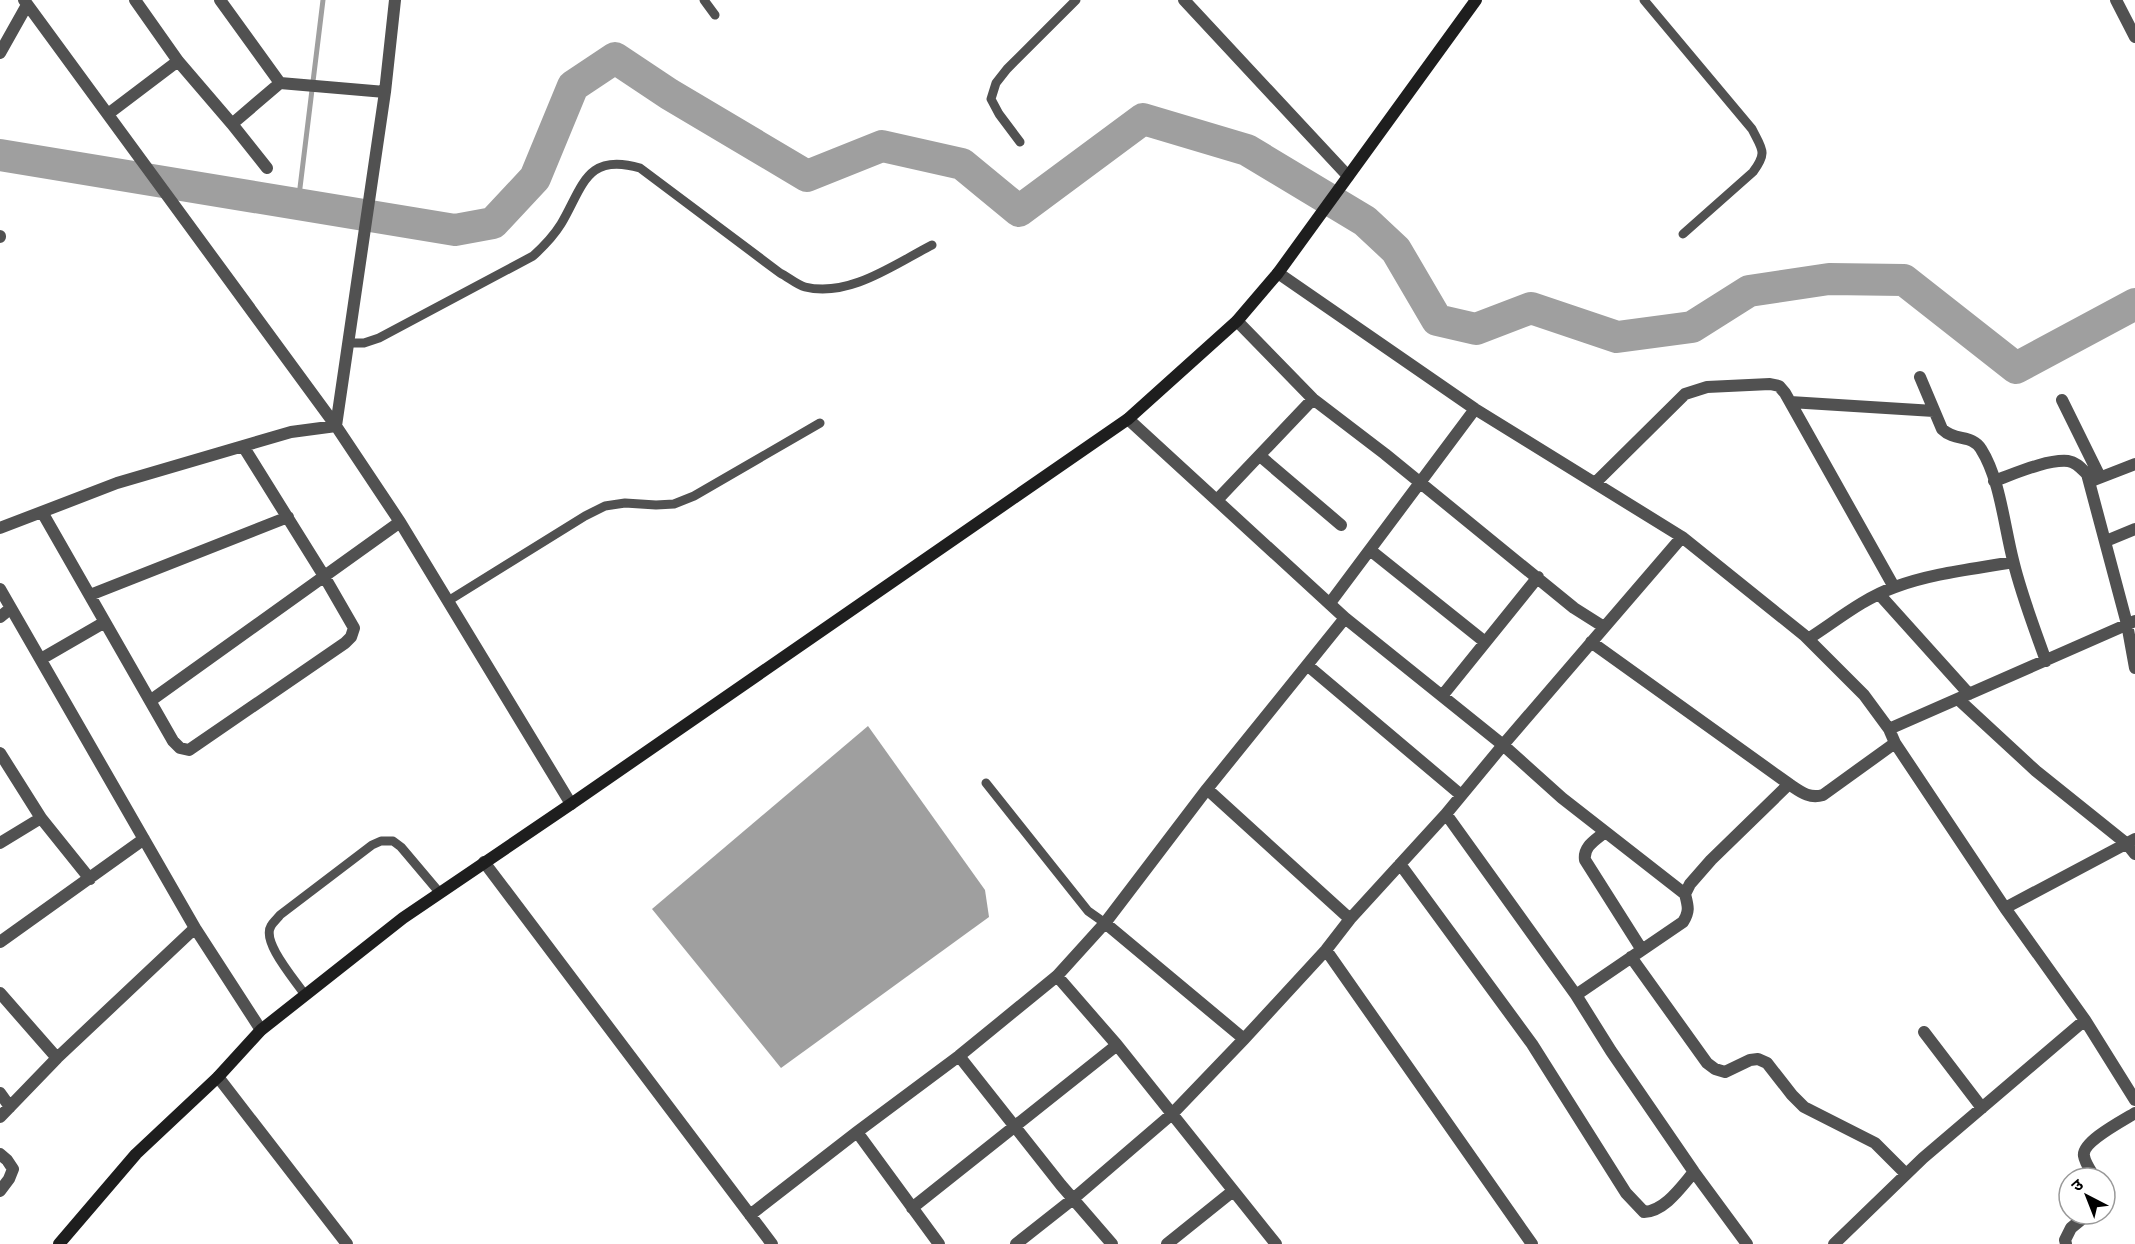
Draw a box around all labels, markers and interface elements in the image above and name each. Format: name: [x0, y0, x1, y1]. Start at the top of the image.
north arrow: [2057, 1166, 2117, 1226]
text: उ: [2066, 1173, 2089, 1197]

